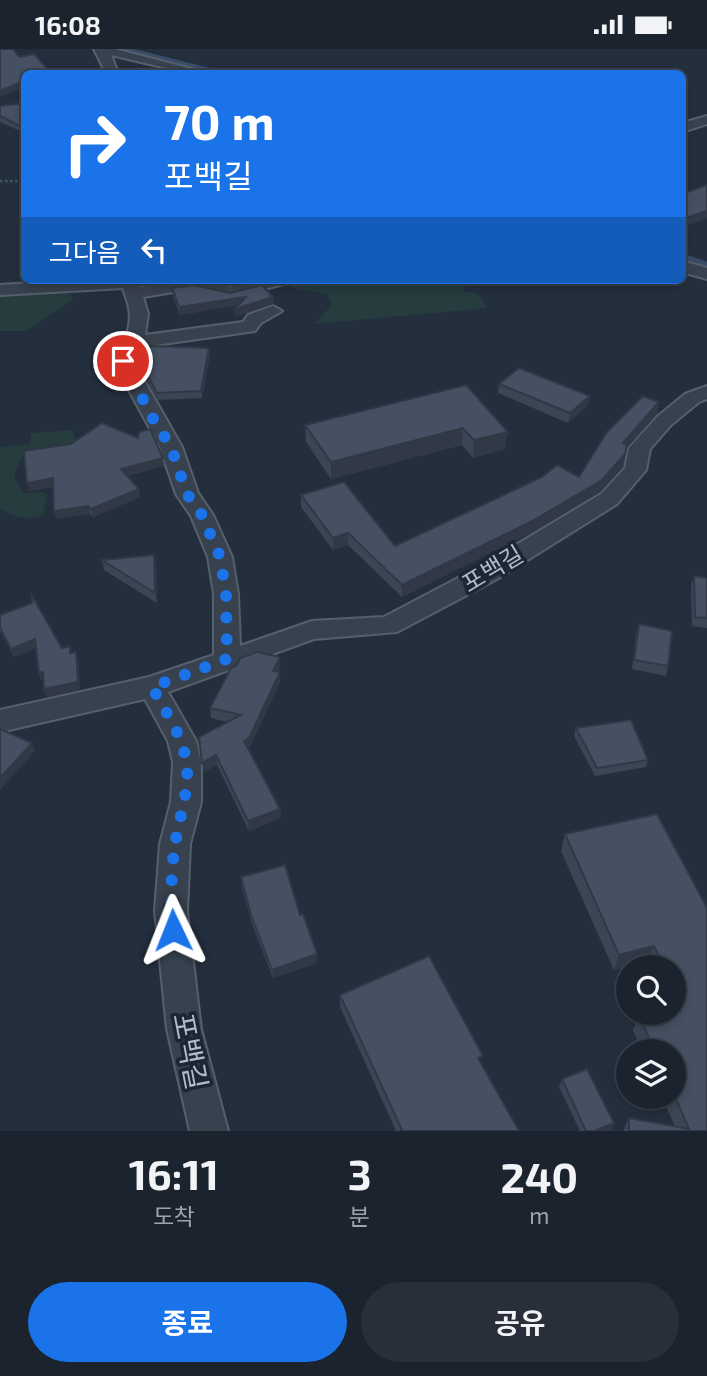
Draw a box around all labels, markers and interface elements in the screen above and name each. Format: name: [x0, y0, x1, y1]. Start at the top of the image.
text: 16:08: [35, 9, 101, 40]
text: 70 m: [164, 91, 275, 150]
icon: right: [49, 98, 140, 189]
text: 포백길: [164, 156, 252, 194]
icon: left: [135, 231, 173, 269]
text: 그다음: [49, 236, 121, 267]
pin: [93, 331, 153, 391]
icon: arrive: [104, 342, 142, 380]
street label: 포백길: [456, 539, 528, 597]
position arrow: [136, 893, 210, 967]
map controls: [616, 955, 686, 1109]
button: search: [616, 955, 686, 1025]
street label: 포백길: [167, 1010, 215, 1092]
button: layers: [616, 1039, 686, 1109]
text: 16:11: [129, 1148, 219, 1198]
text: 3: [348, 1148, 372, 1198]
text: 240: [500, 1151, 578, 1201]
text: m: [529, 1201, 549, 1229]
text: 도착: [153, 1202, 195, 1230]
text: 분: [349, 1202, 370, 1230]
button: 종료: [28, 1282, 347, 1362]
button: 공유: [361, 1282, 679, 1362]

